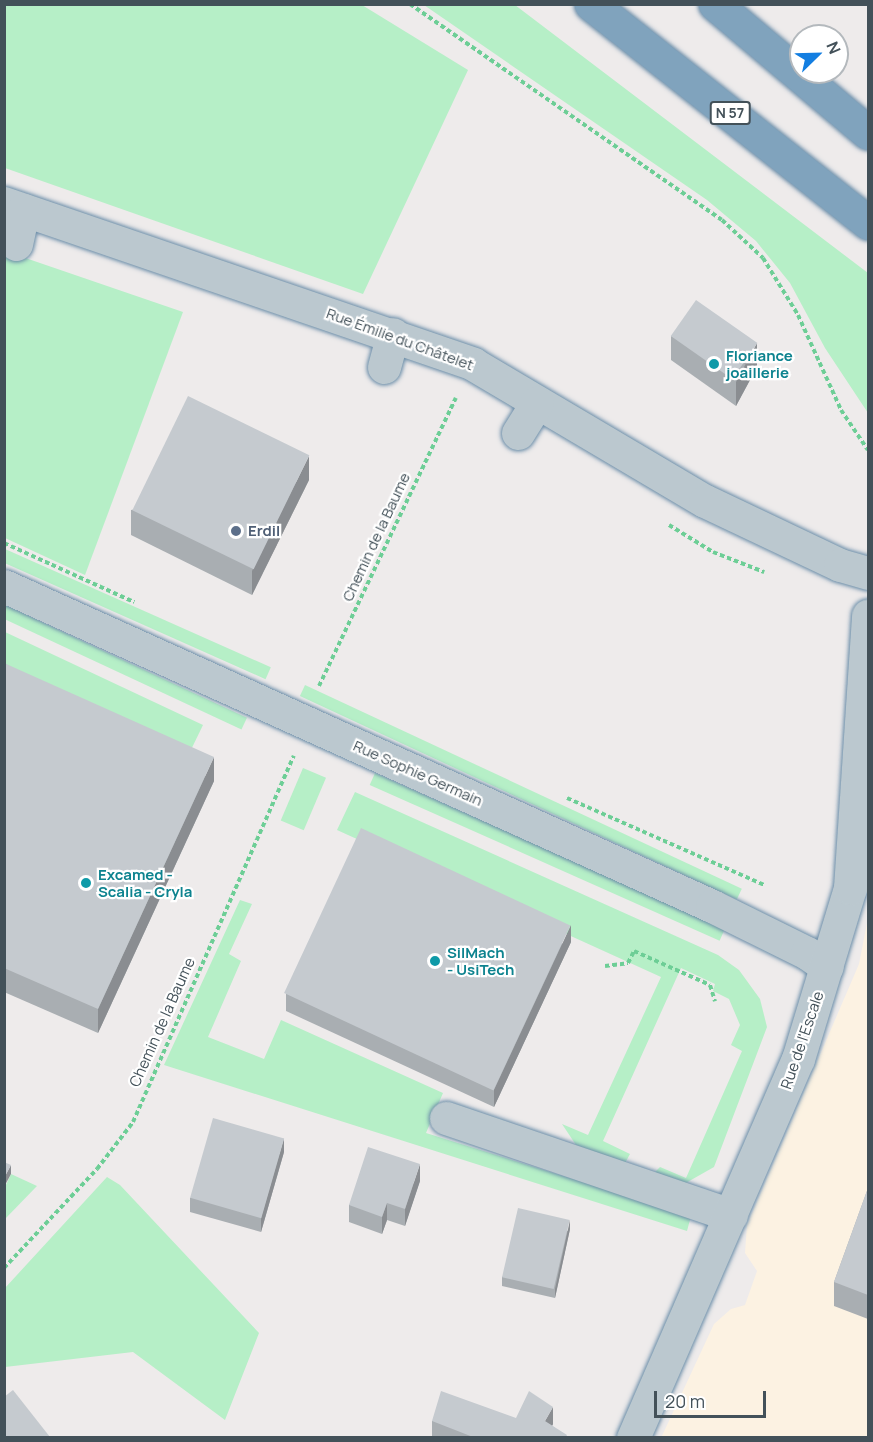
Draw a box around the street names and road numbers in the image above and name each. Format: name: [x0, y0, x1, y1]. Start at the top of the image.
road number: N 57: [709, 102, 751, 124]
street label: Rue Émilie du Châtelet: [324, 304, 476, 374]
street label: Chemin de la Baume: [338, 470, 414, 604]
street label: Rue Sophie Germain: [351, 736, 485, 810]
street label: Chemin de la Baume: [125, 955, 199, 1089]
street label: Rue de l'Escale: [777, 989, 827, 1091]

